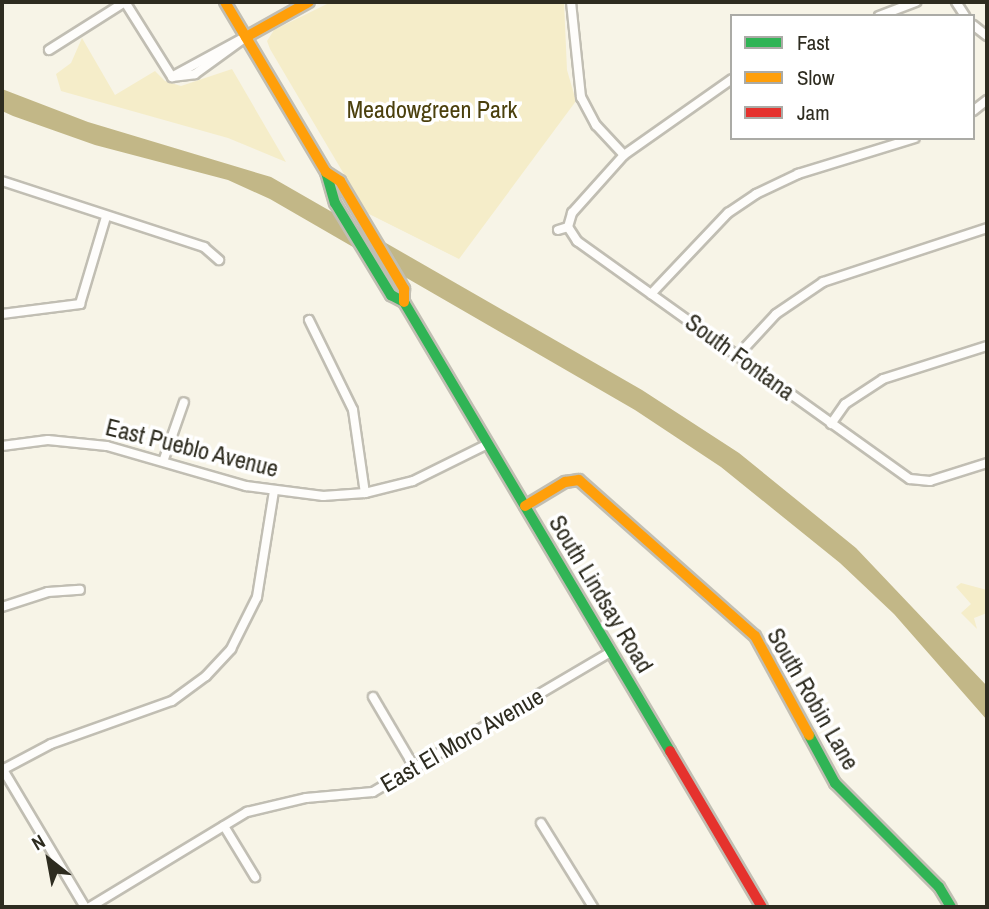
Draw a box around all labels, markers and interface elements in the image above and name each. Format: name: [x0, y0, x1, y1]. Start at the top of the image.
legend: [730, 14, 975, 140]
text: Fast: [797, 28, 830, 57]
text: Slow: [797, 63, 834, 92]
park label: Meadowgreen Park: [347, 96, 517, 124]
text: Jam: [797, 98, 830, 127]
street label: South Fontana: [680, 308, 800, 406]
street label: East Pueblo Avenue: [102, 412, 282, 484]
street label: South Lindsay Road: [543, 510, 659, 678]
street label: South Robin Lane: [761, 623, 865, 775]
street label: East El Moro Avenue: [375, 681, 549, 799]
north arrow: [14, 825, 84, 895]
text: N: [27, 828, 50, 856]

